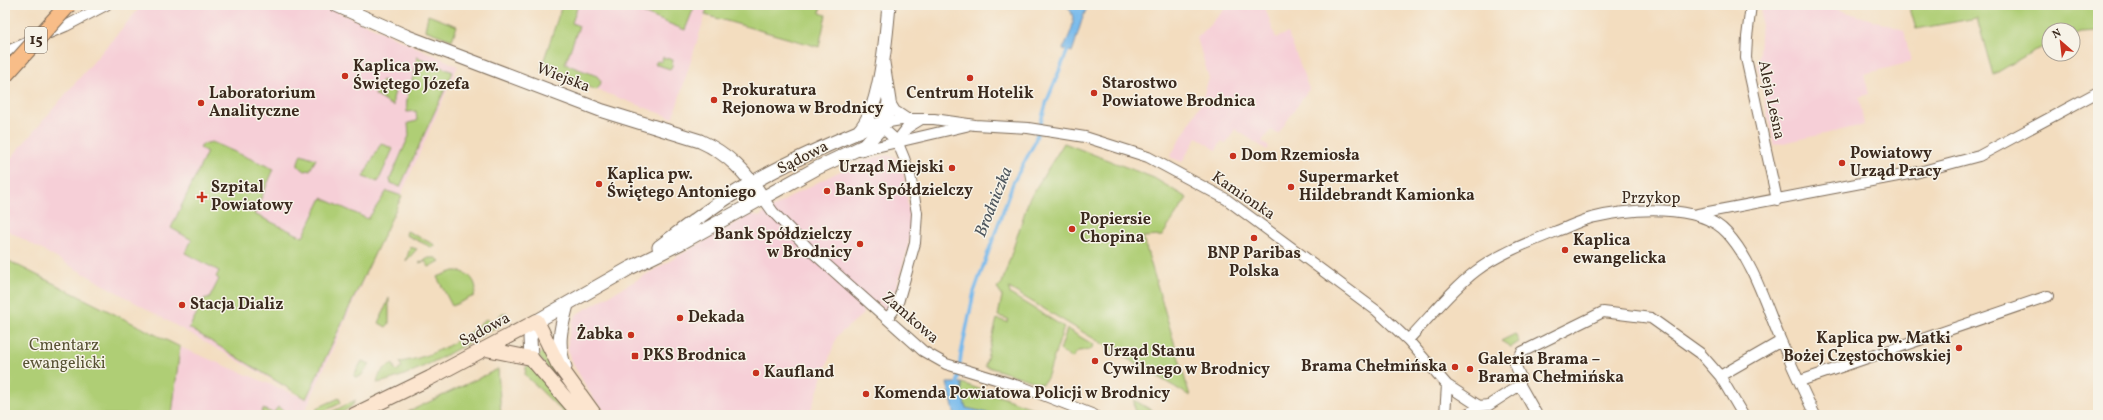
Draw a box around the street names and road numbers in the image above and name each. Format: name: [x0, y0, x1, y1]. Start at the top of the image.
road number: 15: [25, 27, 47, 53]
street label: Wiejska: [533, 58, 593, 98]
street label: Aleja Leśna: [1752, 58, 1790, 142]
street label: Sądowa: [774, 136, 832, 180]
street label: Kamionka: [1207, 167, 1279, 225]
street label: Przykop: [1622, 188, 1680, 210]
street label: Zamkowa: [877, 287, 943, 349]
street label: Sądowa: [456, 307, 514, 353]

